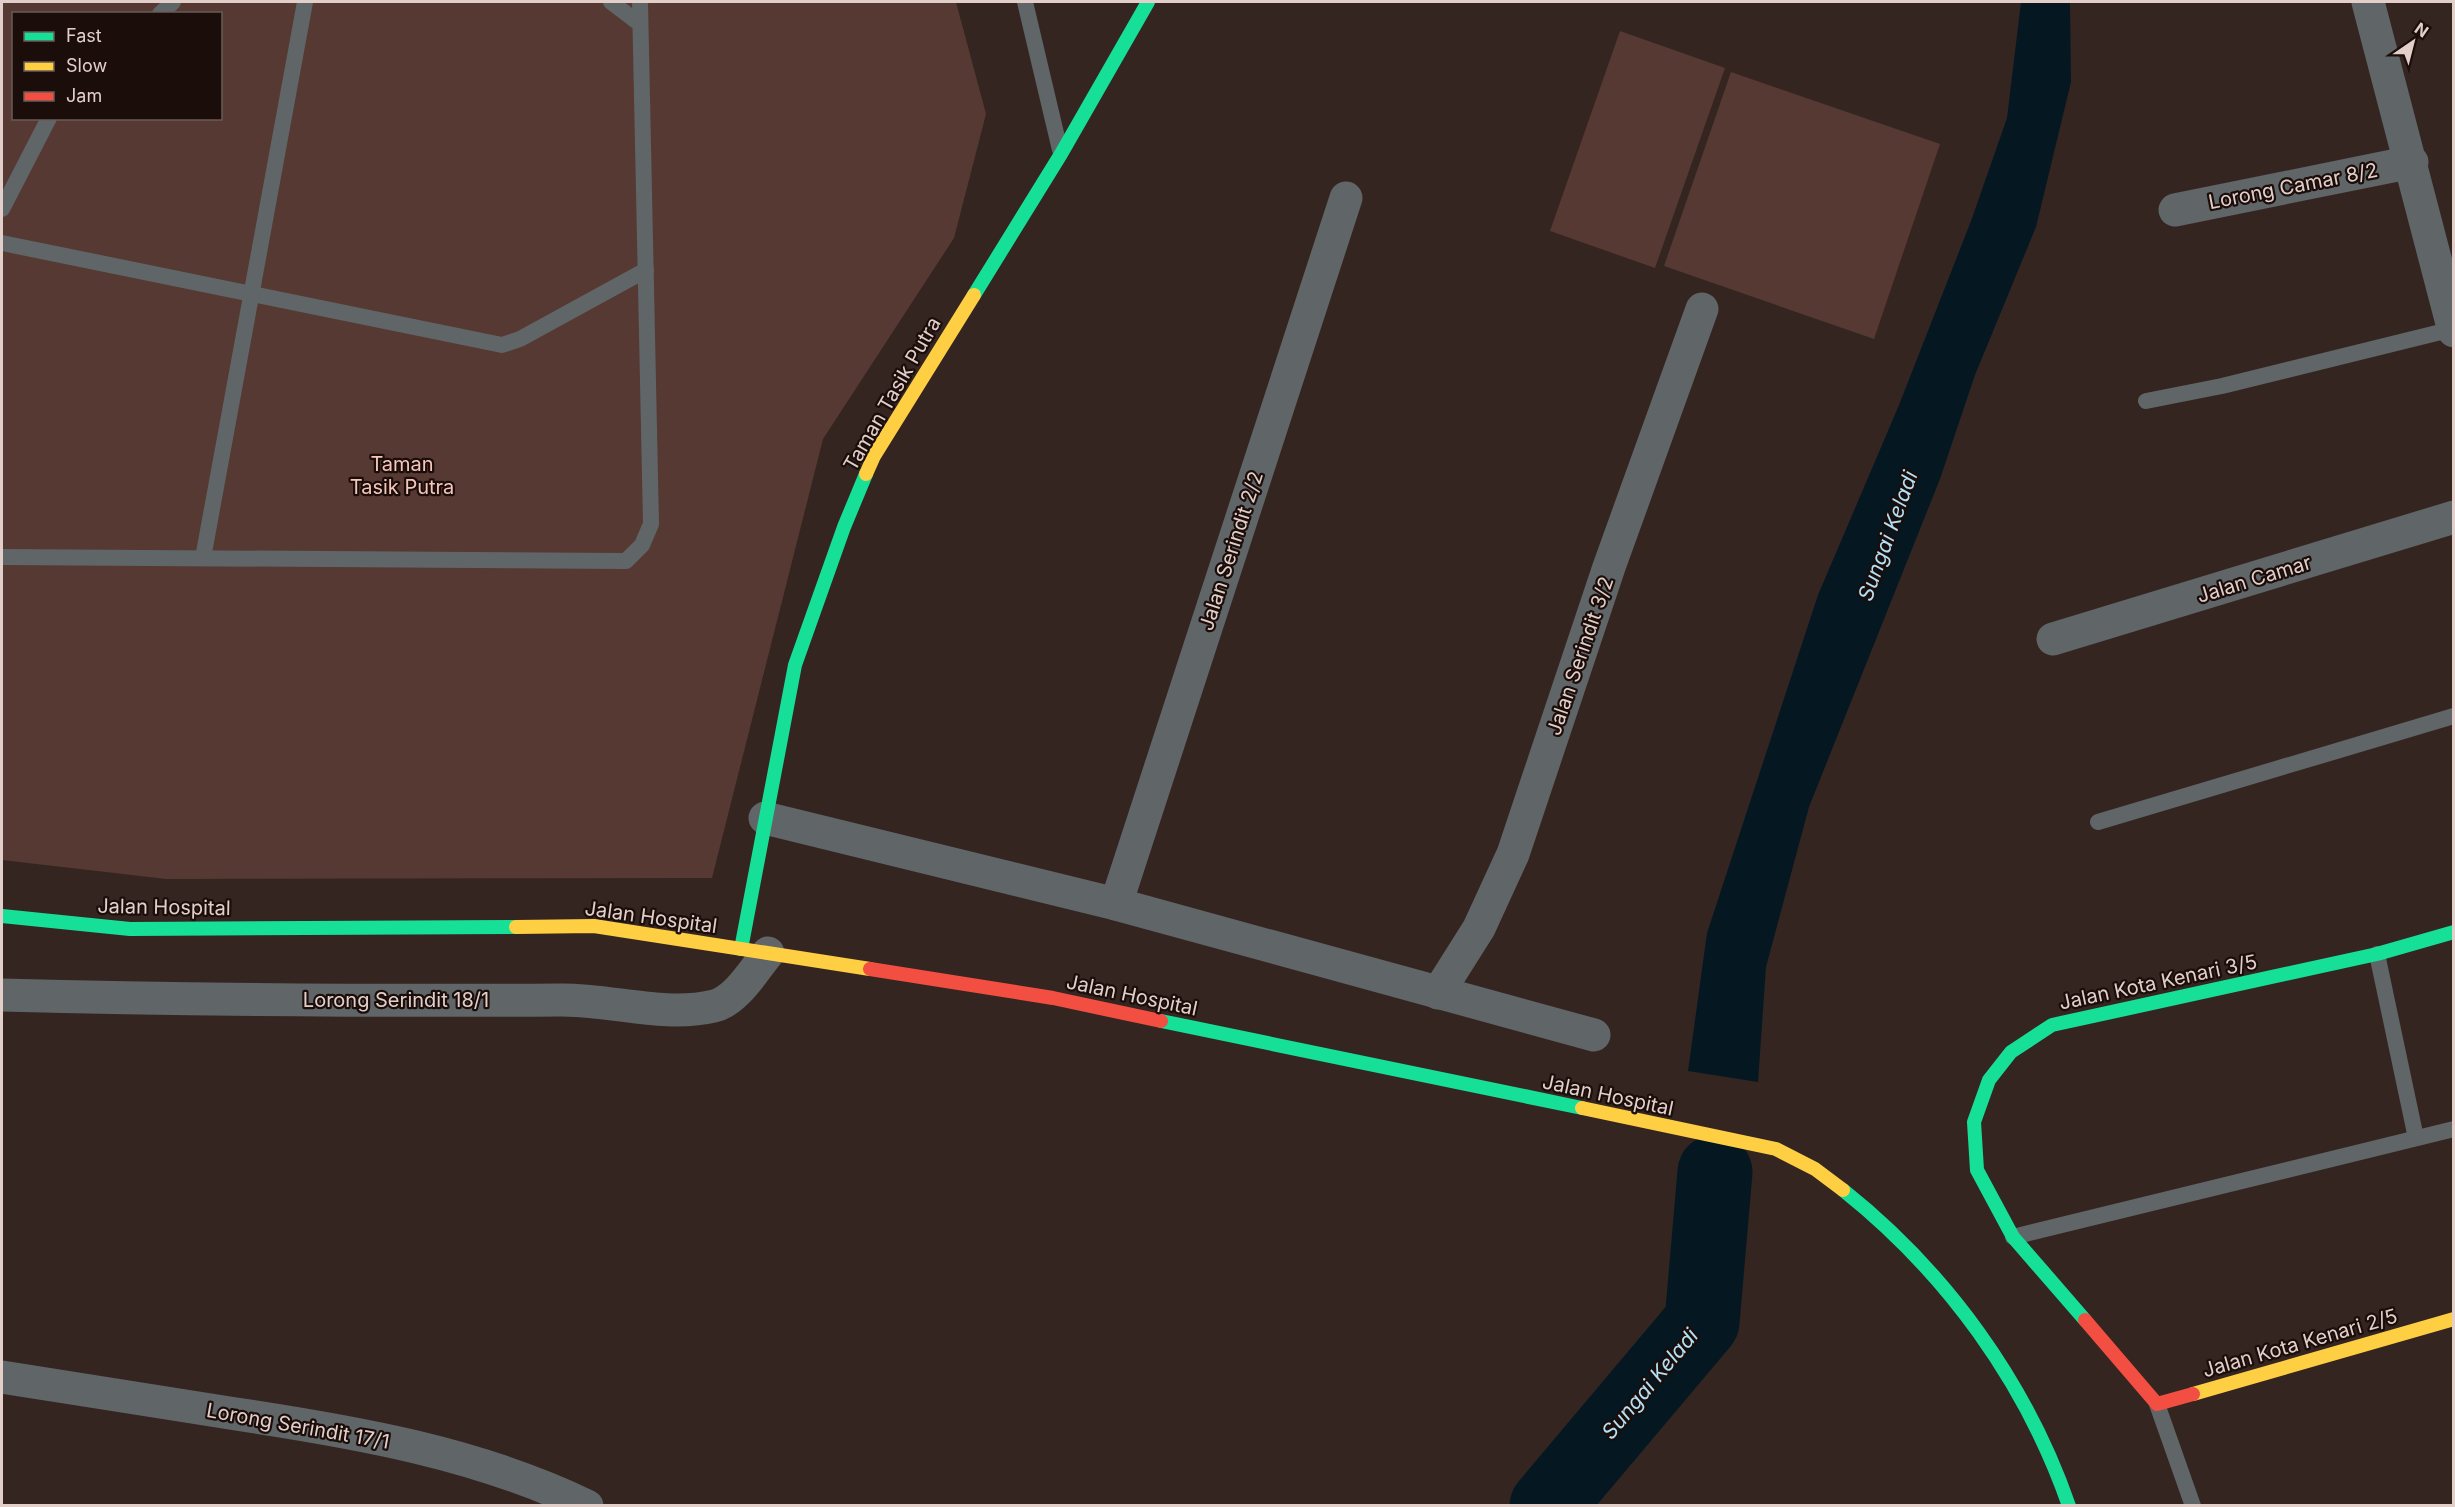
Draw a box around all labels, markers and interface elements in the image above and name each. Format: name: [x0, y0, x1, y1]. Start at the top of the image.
legend: [12, 12, 222, 120]
north arrow: [2383, 12, 2443, 72]
text: N: [2411, 18, 2432, 41]
text: Fast: [66, 25, 102, 46]
text: Slow: [66, 55, 107, 76]
text: Jam: [66, 85, 102, 106]
street label: Lorong Camar 8/2: [2206, 158, 2380, 214]
street label: Taman Tasik Putra: [838, 313, 946, 475]
park label: Taman Tasik Putra: [350, 452, 454, 499]
water label: Sungai Keladi: [1852, 467, 1923, 604]
street label: Jalan Serindit 2/2: [1194, 468, 1268, 634]
street label: Jalan Camar: [2194, 550, 2315, 608]
street label: Jalan Serindit 3/2: [1542, 574, 1618, 738]
street label: Jalan Hospital: [97, 894, 231, 920]
street label: Jalan Hospital: [583, 896, 719, 938]
street label: Jalan Kota Kenari 3/5: [2057, 949, 2259, 1015]
street label: Jalan Hospital: [1064, 969, 1200, 1021]
street label: Lorong Serindit 18/1: [303, 988, 489, 1012]
street label: Jalan Hospital: [1540, 1069, 1676, 1121]
street label: Jalan Kota Kenari 2/5: [2200, 1304, 2400, 1382]
water label: Sungai Keladi: [1596, 1323, 1704, 1444]
street label: Lorong Serindit 17/1: [205, 1398, 391, 1454]

